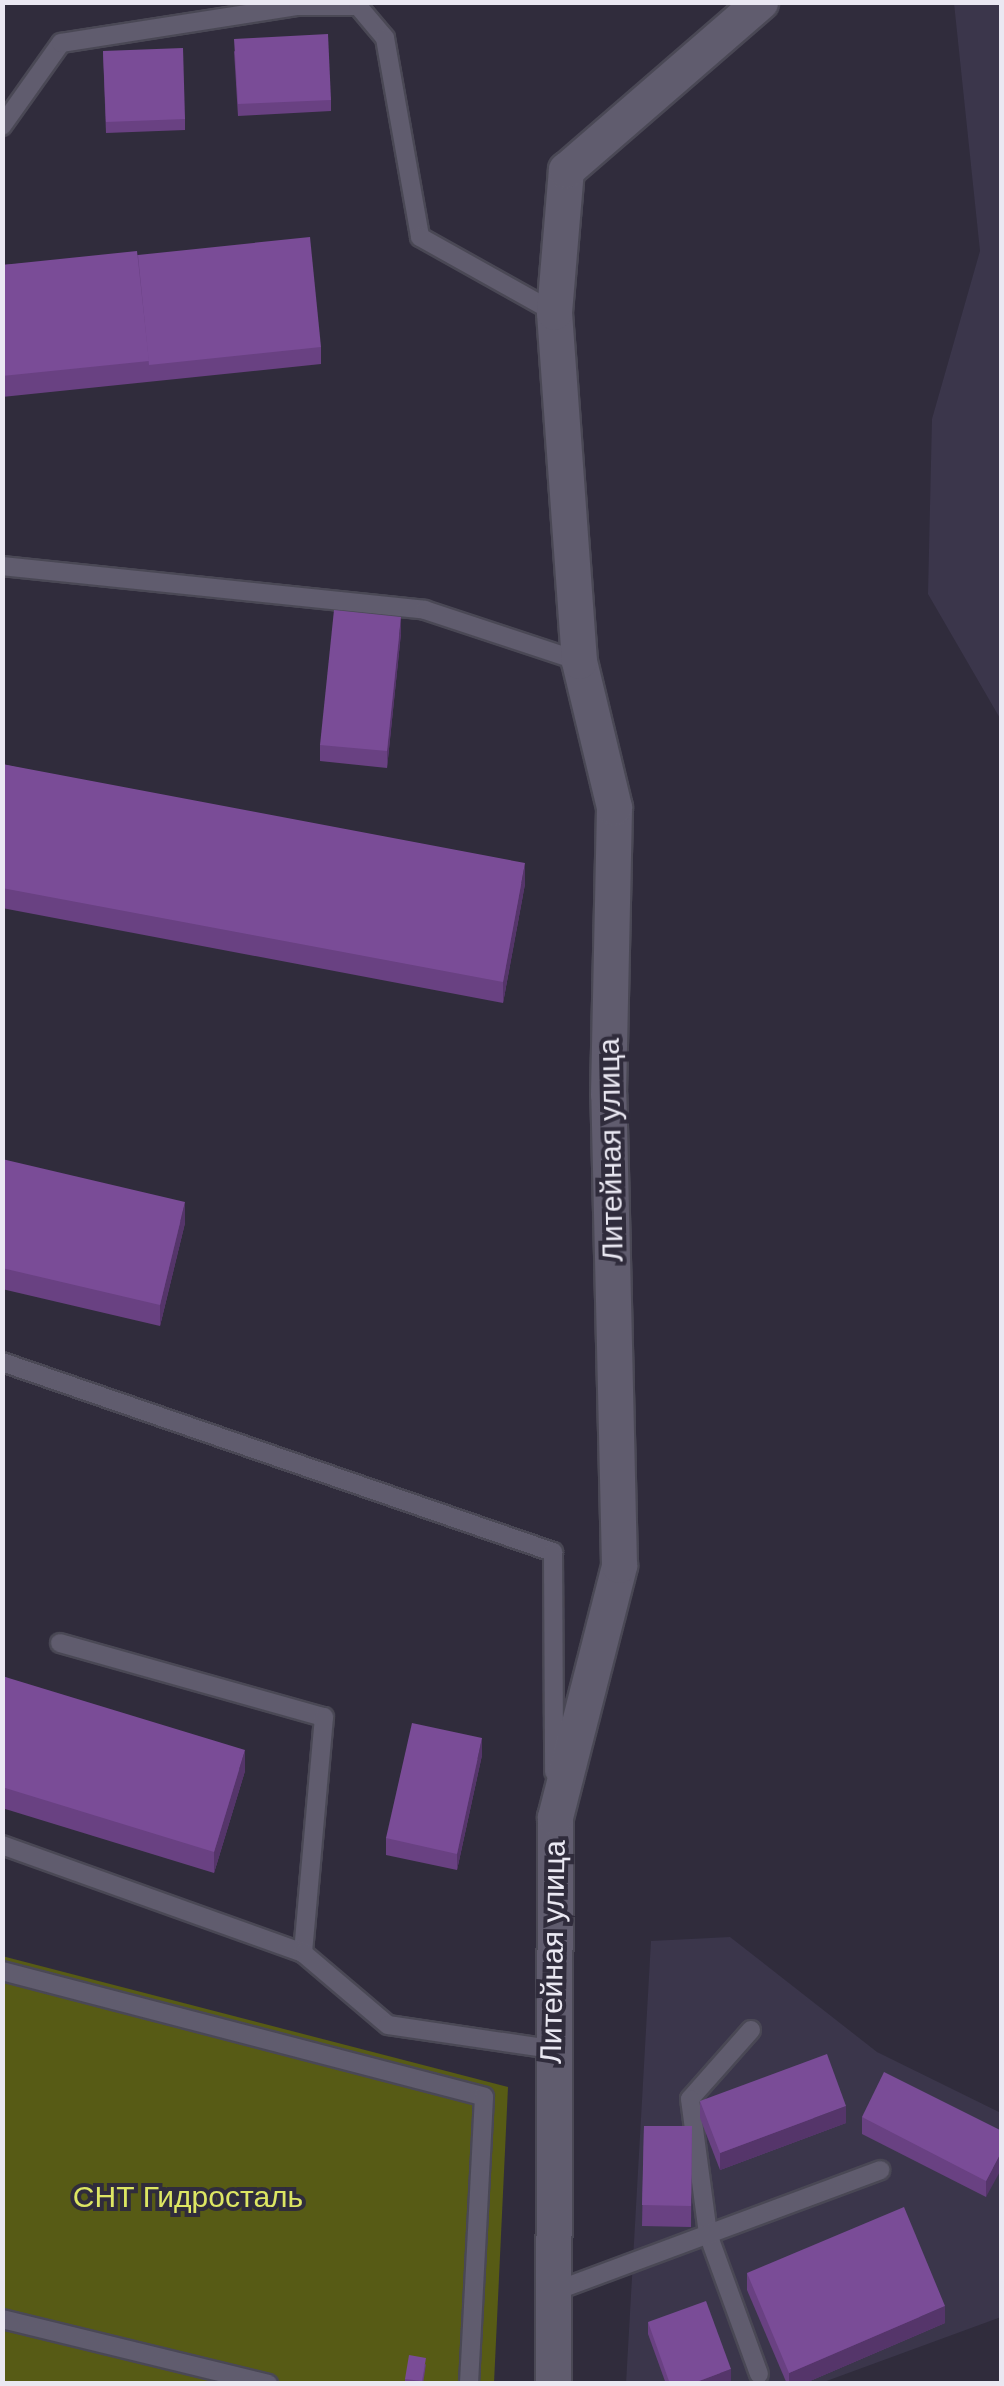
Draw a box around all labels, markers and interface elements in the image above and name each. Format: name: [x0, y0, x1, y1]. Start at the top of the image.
street label: Литейная улица: [591, 1038, 631, 1262]
street label: Литейная улица: [533, 1840, 573, 2064]
park label: СНТ Гидросталь: [73, 2179, 303, 2215]

